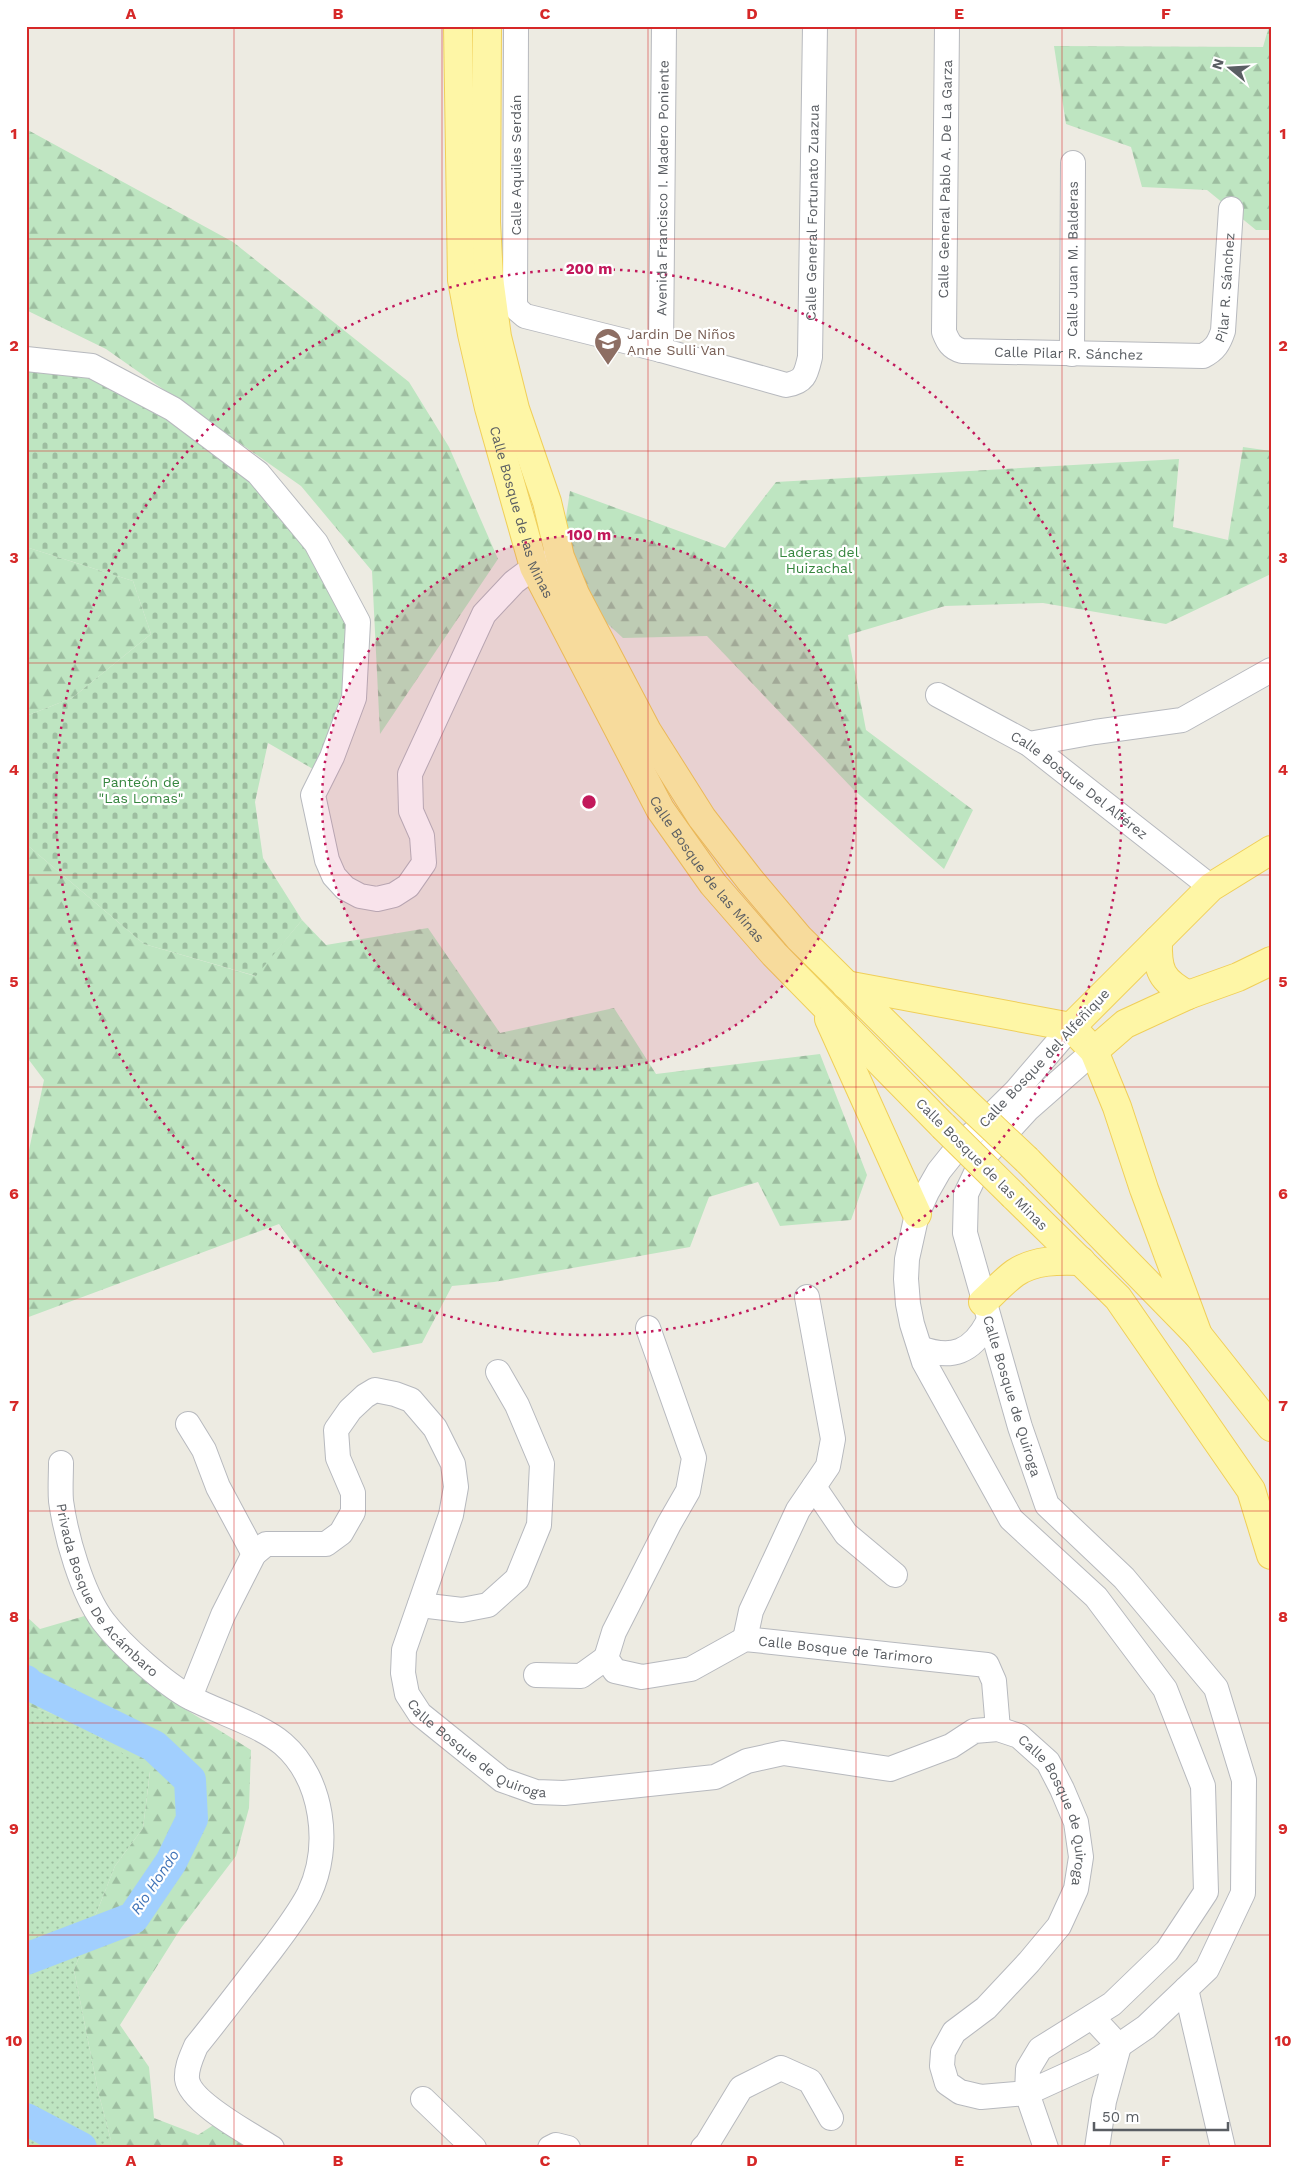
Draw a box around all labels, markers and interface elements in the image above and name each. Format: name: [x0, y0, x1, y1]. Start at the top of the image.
text: A: [126, 4, 137, 23]
text: B: [333, 4, 344, 23]
text: C: [540, 4, 551, 23]
text: D: [746, 4, 758, 23]
text: E: [954, 4, 964, 23]
text: F: [1161, 4, 1171, 23]
north arrow: [1204, 42, 1254, 92]
text: N: [1208, 57, 1227, 71]
street label: Calle General Pablo A. De La Garza: [935, 59, 955, 299]
street label: Avenida Francisco I. Madero Poniente: [653, 60, 672, 316]
street label: Calle Aquiles Serdán: [508, 94, 524, 236]
street label: Calle General Fortunato Zuazua: [803, 104, 822, 321]
text: 1: [11, 124, 17, 143]
text: 1: [1280, 124, 1286, 143]
street label: Calle Juan M. Balderas: [1064, 181, 1081, 337]
street label: Pilar R. Sánchez: [1211, 232, 1237, 345]
text: 200 m: [566, 260, 612, 278]
place label: Jardin De Niños Anne Sulli Van: [627, 326, 735, 358]
school or university icon: Jardin De Niños Anne Sulli Van: [593, 327, 623, 366]
text: 2: [9, 336, 19, 355]
text: 2: [1278, 336, 1288, 355]
street label: Calle Pilar R. Sánchez: [994, 344, 1143, 363]
street label: Calle Bosque de las Minas: [487, 424, 557, 601]
text: 100 m: [567, 526, 611, 544]
park label: Laderas del Huizachal: [779, 544, 860, 576]
text: 3: [9, 548, 19, 567]
text: 3: [1278, 548, 1288, 567]
street label: Calle Bosque Del Alférez: [1008, 728, 1151, 842]
text: 4: [9, 760, 19, 779]
text: 4: [1278, 760, 1288, 779]
park label: Panteón de "Las Lomas": [99, 774, 183, 806]
centre of rings: [580, 793, 598, 811]
street label: Calle Bosque de las Minas: [646, 793, 768, 945]
text: 5: [9, 972, 19, 991]
text: 5: [1278, 972, 1288, 991]
street label: Calle Bosque del Alfeñique: [975, 985, 1113, 1131]
street label: Calle Bosque de las Minas: [913, 1095, 1051, 1233]
text: 6: [9, 1184, 19, 1203]
text: 6: [1278, 1184, 1288, 1203]
street label: Calle Bosque de Quiroga: [980, 1313, 1044, 1479]
text: 7: [9, 1396, 19, 1415]
text: 7: [1278, 1396, 1288, 1415]
street label: Privada Bosque De Acámbaro: [53, 1502, 162, 1680]
text: 8: [9, 1607, 19, 1626]
text: 8: [1278, 1607, 1288, 1626]
street label: Calle Bosque de Tarimoro: [757, 1632, 934, 1667]
street label: Calle Bosque de Quiroga: [404, 1696, 547, 1801]
street label: Calle Bosque de Quiroga: [1015, 1731, 1089, 1887]
text: 9: [9, 1819, 19, 1838]
text: 9: [1278, 1819, 1288, 1838]
water label: Rio Hondo: [127, 1846, 183, 1918]
text: 10: [5, 2031, 23, 2050]
text: 10: [1274, 2031, 1292, 2050]
scale bar: [1094, 2099, 1228, 2131]
text: 50 m: [1102, 2108, 1139, 2126]
text: A: [126, 2151, 137, 2170]
text: B: [333, 2151, 344, 2170]
text: C: [540, 2151, 551, 2170]
text: D: [746, 2151, 758, 2170]
text: E: [954, 2151, 964, 2170]
text: F: [1161, 2151, 1171, 2170]

